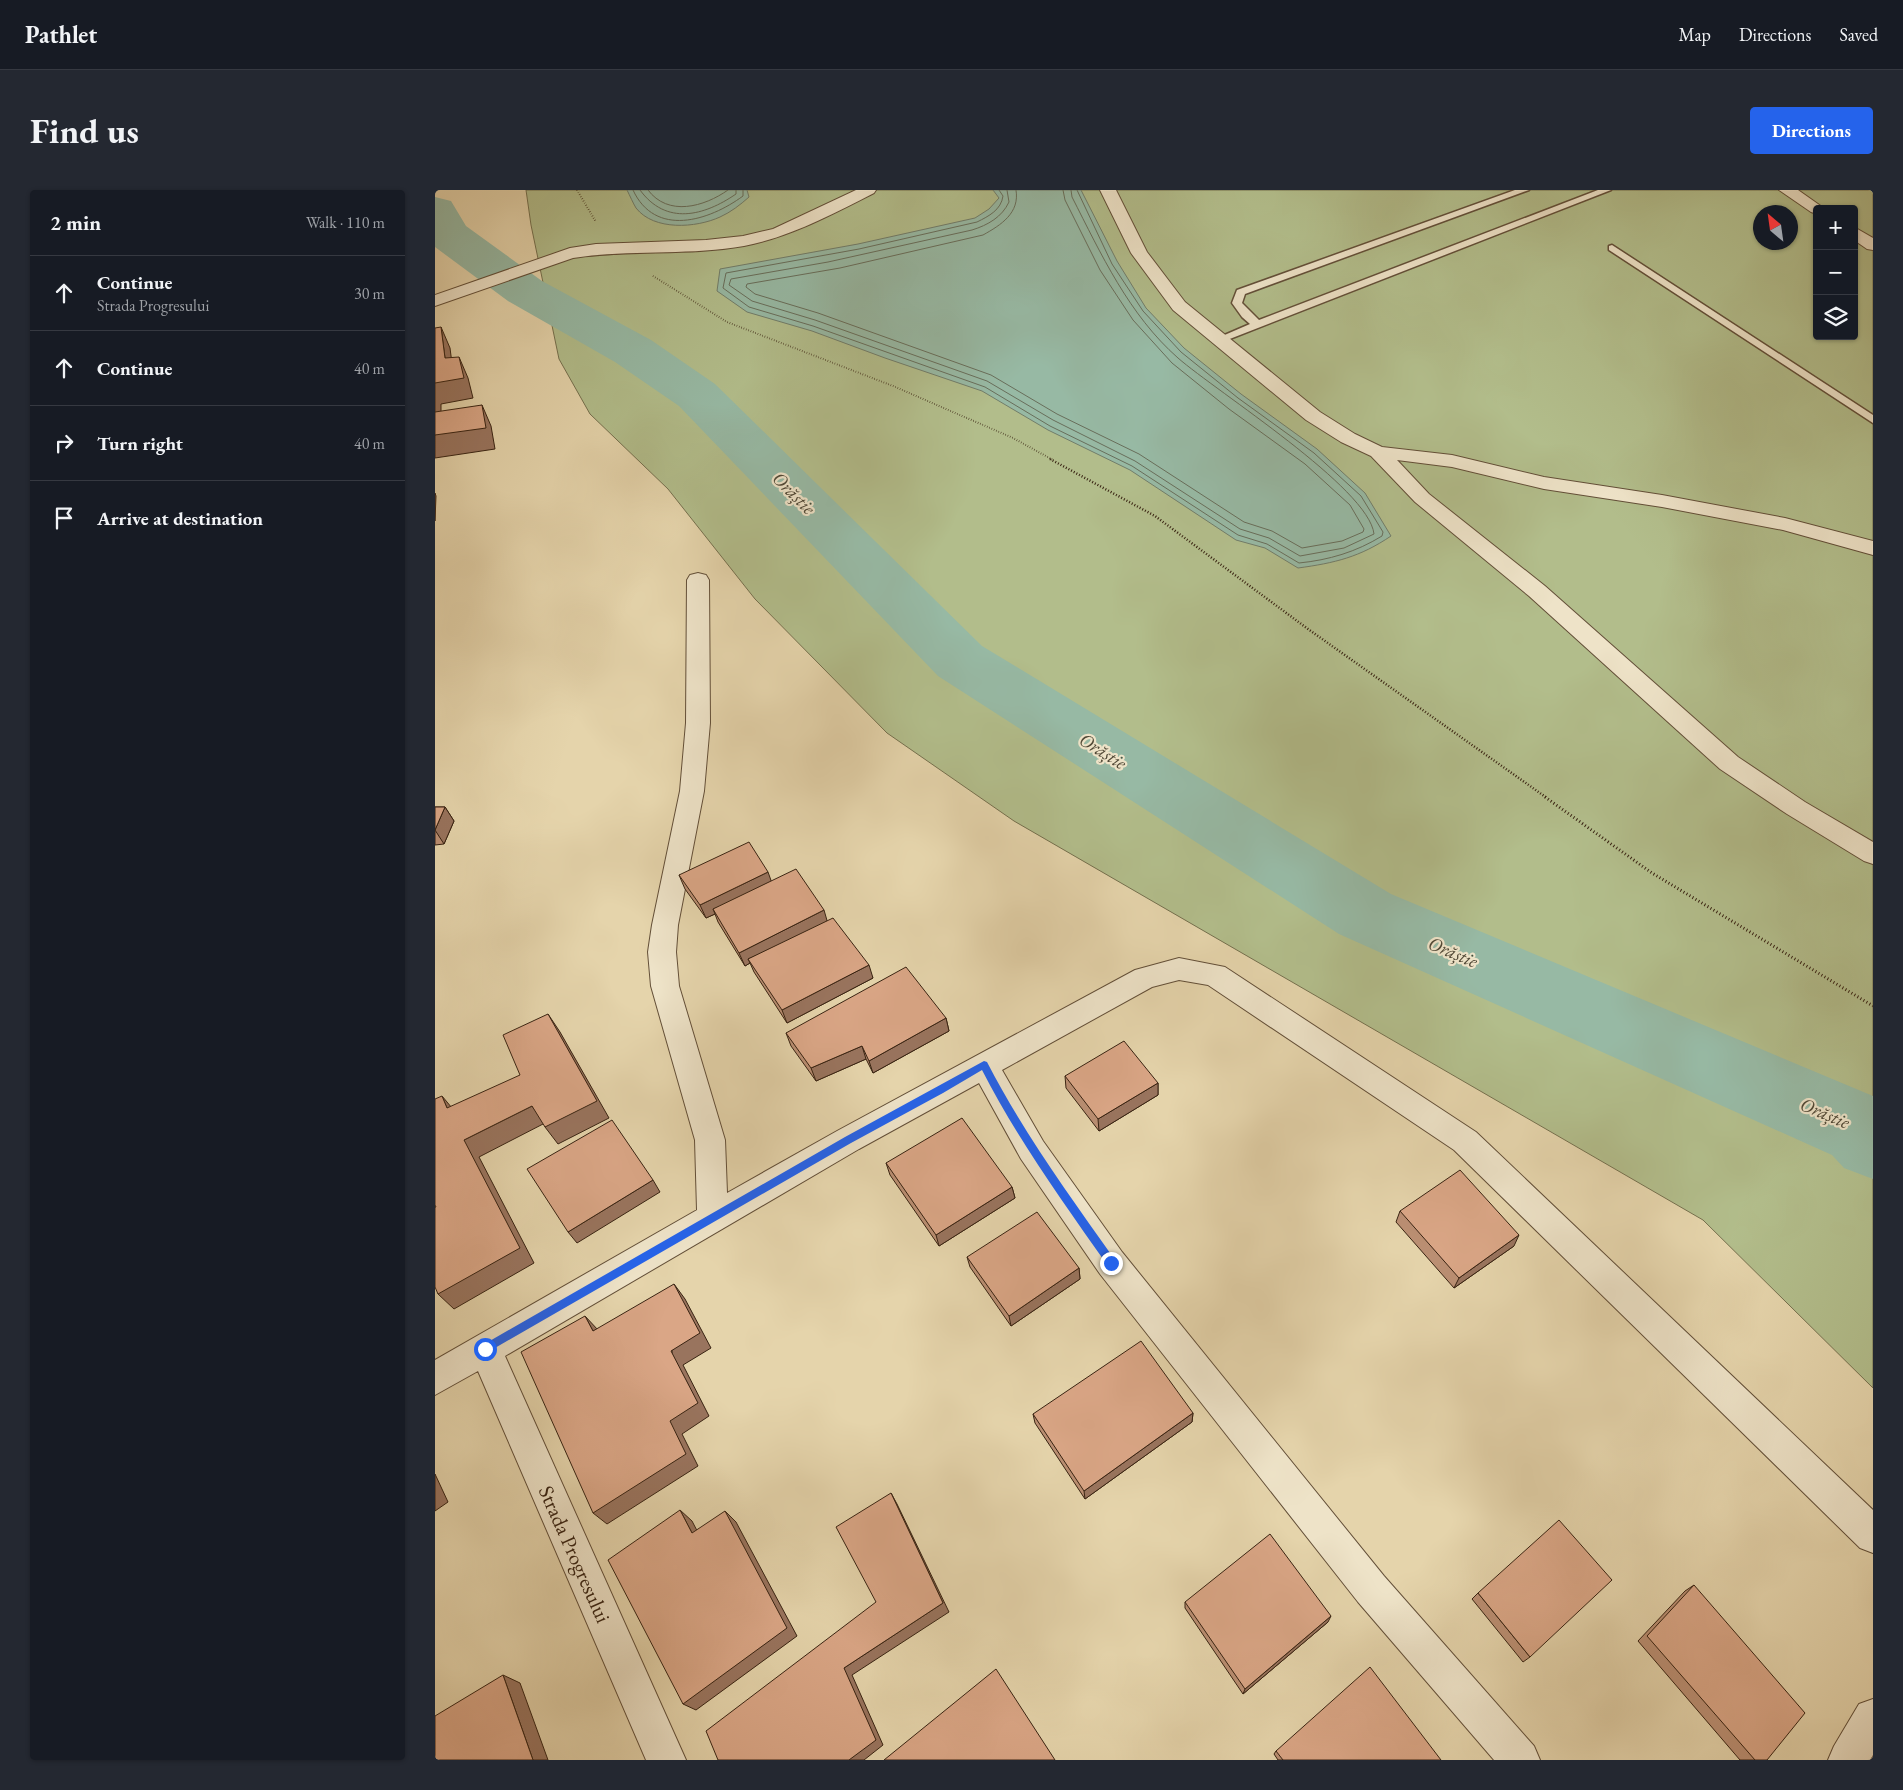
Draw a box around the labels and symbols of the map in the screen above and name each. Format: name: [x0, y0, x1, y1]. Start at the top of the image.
north arrow: [1753, 205, 1798, 250]
water label: Orăștie: [767, 466, 821, 520]
water label: Orăștie: [1075, 727, 1132, 776]
water label: Orăștie: [1424, 930, 1482, 974]
water label: Orăștie: [1796, 1091, 1854, 1135]
route end: [1100, 1252, 1123, 1275]
route start: [474, 1338, 497, 1361]
street label: Strada Progresului: [533, 1481, 617, 1627]

